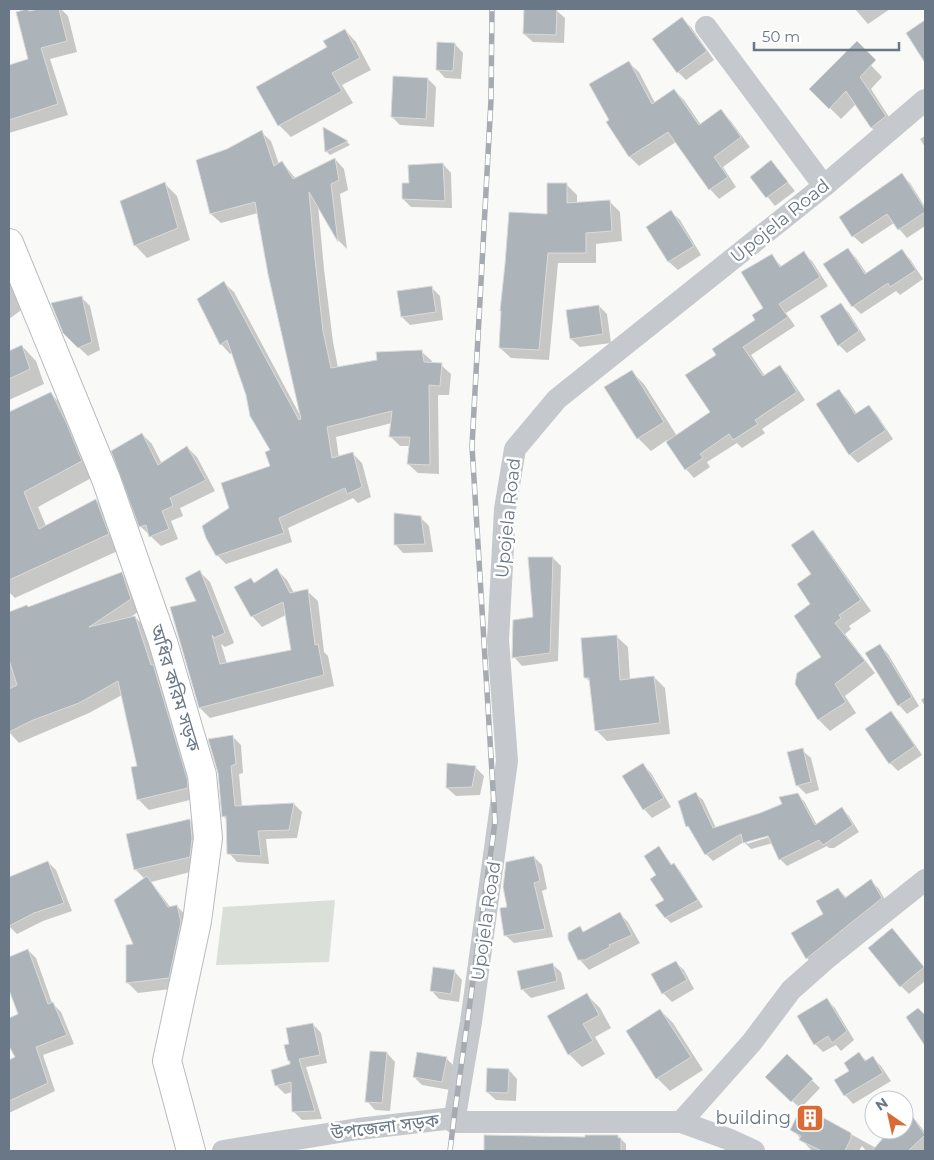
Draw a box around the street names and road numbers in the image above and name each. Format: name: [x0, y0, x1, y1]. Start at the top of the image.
street label: Upojela Road: [726, 174, 834, 268]
street label: Upojela Road: [491, 457, 525, 579]
street label: অধির করিম সড়ক: [145, 621, 205, 754]
street label: Upojela Road: [467, 860, 505, 982]
street label: উপজেলা সড়ক: [329, 1109, 441, 1145]

